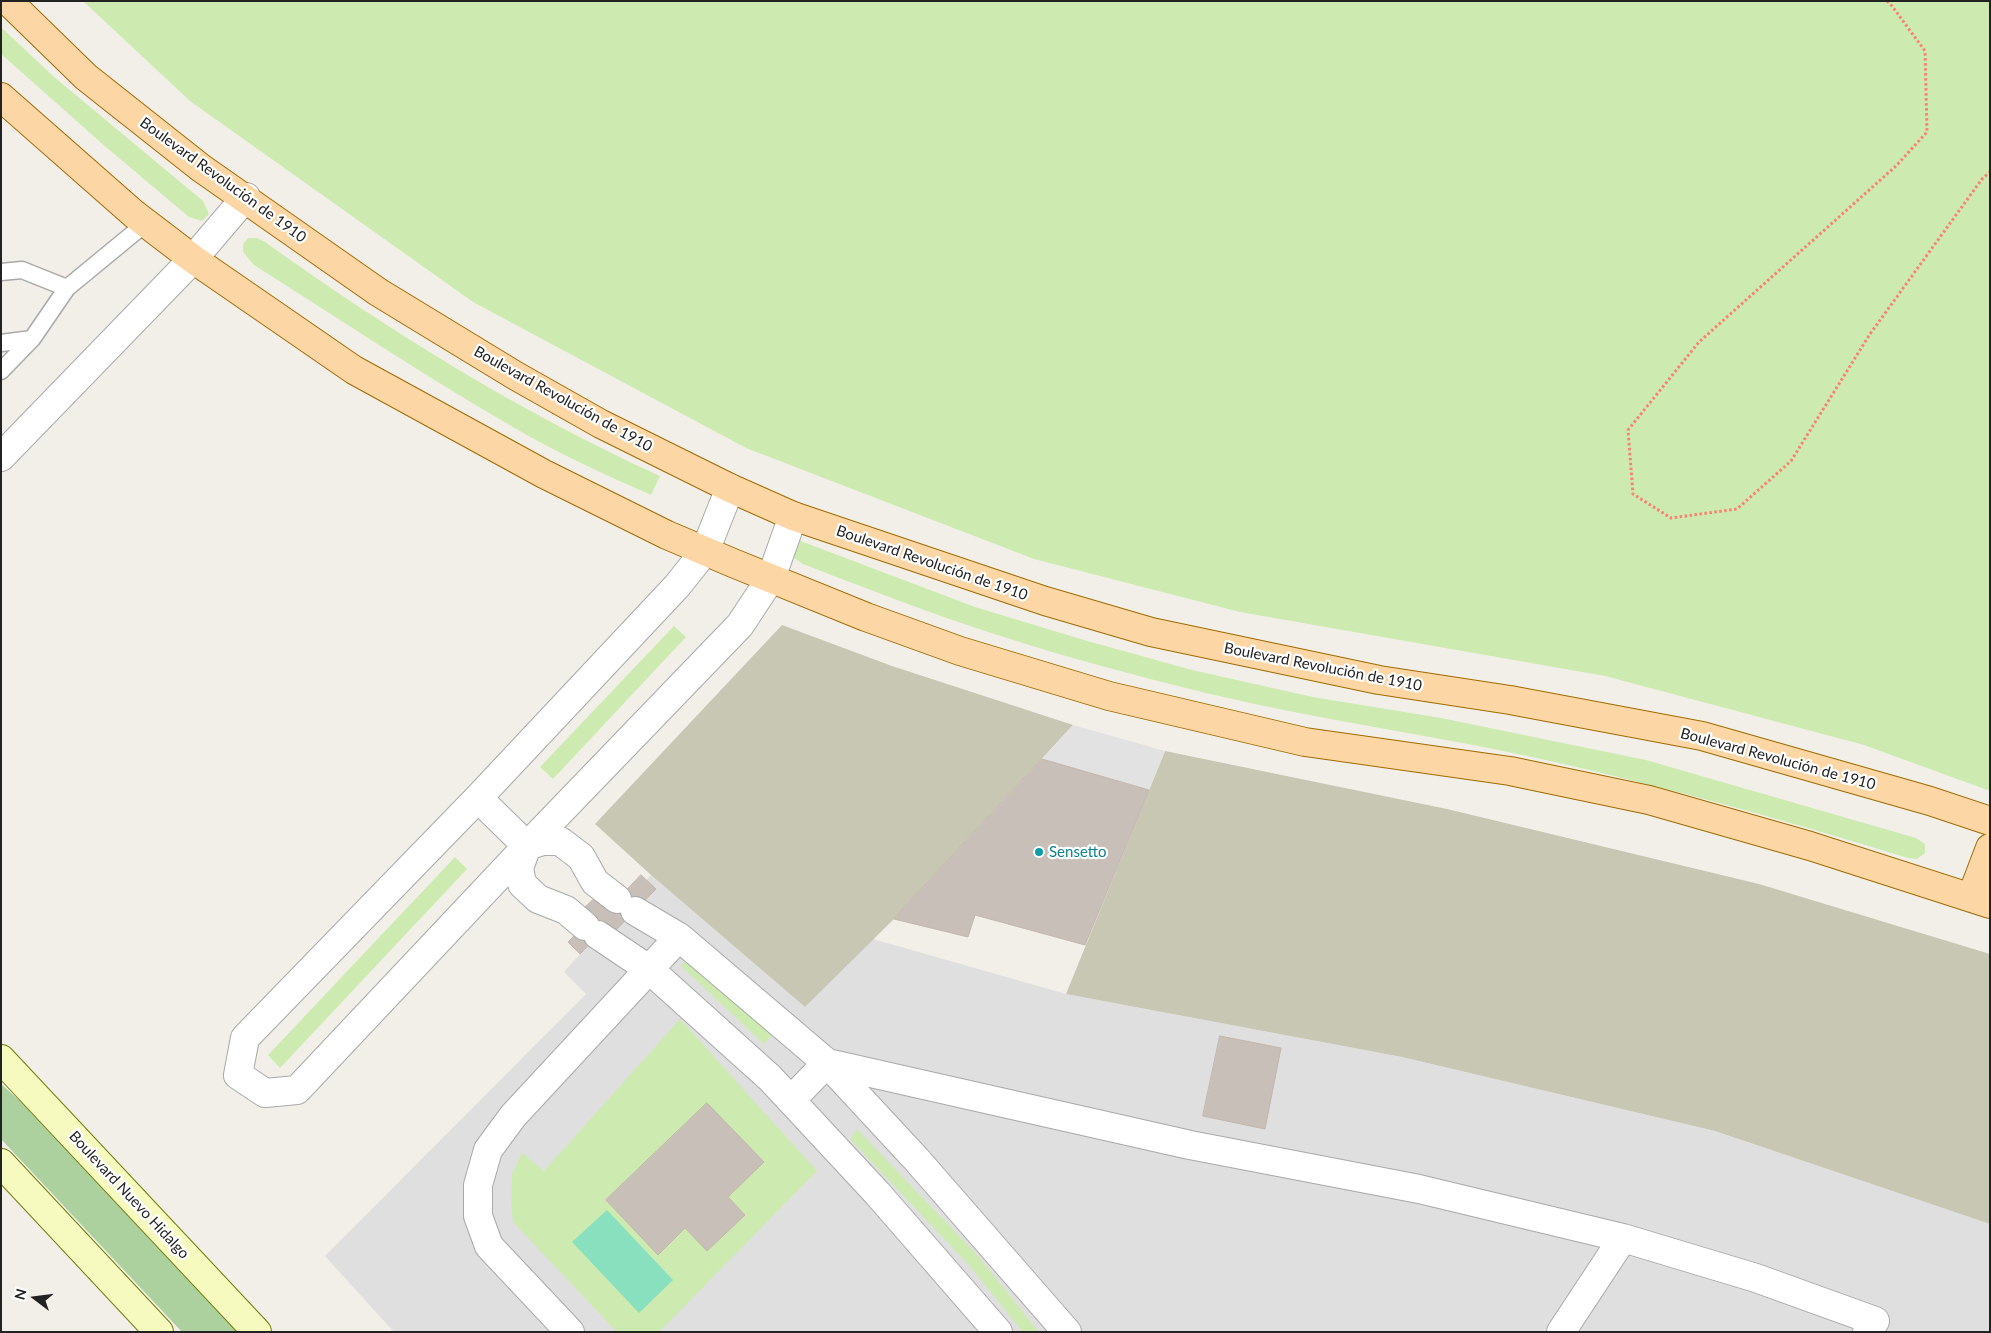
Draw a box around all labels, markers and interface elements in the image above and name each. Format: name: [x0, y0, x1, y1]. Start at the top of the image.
street label: Boulevard Revolución de 1910: [136, 114, 310, 246]
street label: Boulevard Revolución de 1910: [471, 342, 655, 456]
street label: Boulevard Revolución de 1910: [834, 522, 1030, 604]
street label: Boulevard Revolución de 1910: [1223, 639, 1423, 695]
street label: Boulevard Revolución de 1910: [1678, 724, 1878, 794]
place label: Sensetto: [1049, 843, 1106, 861]
marker: Sensetto: [1033, 846, 1045, 858]
street label: Boulevard Nuevo Hidalgo: [65, 1127, 193, 1263]
north arrow: [10, 1273, 60, 1323]
text: N: [10, 1287, 30, 1301]

